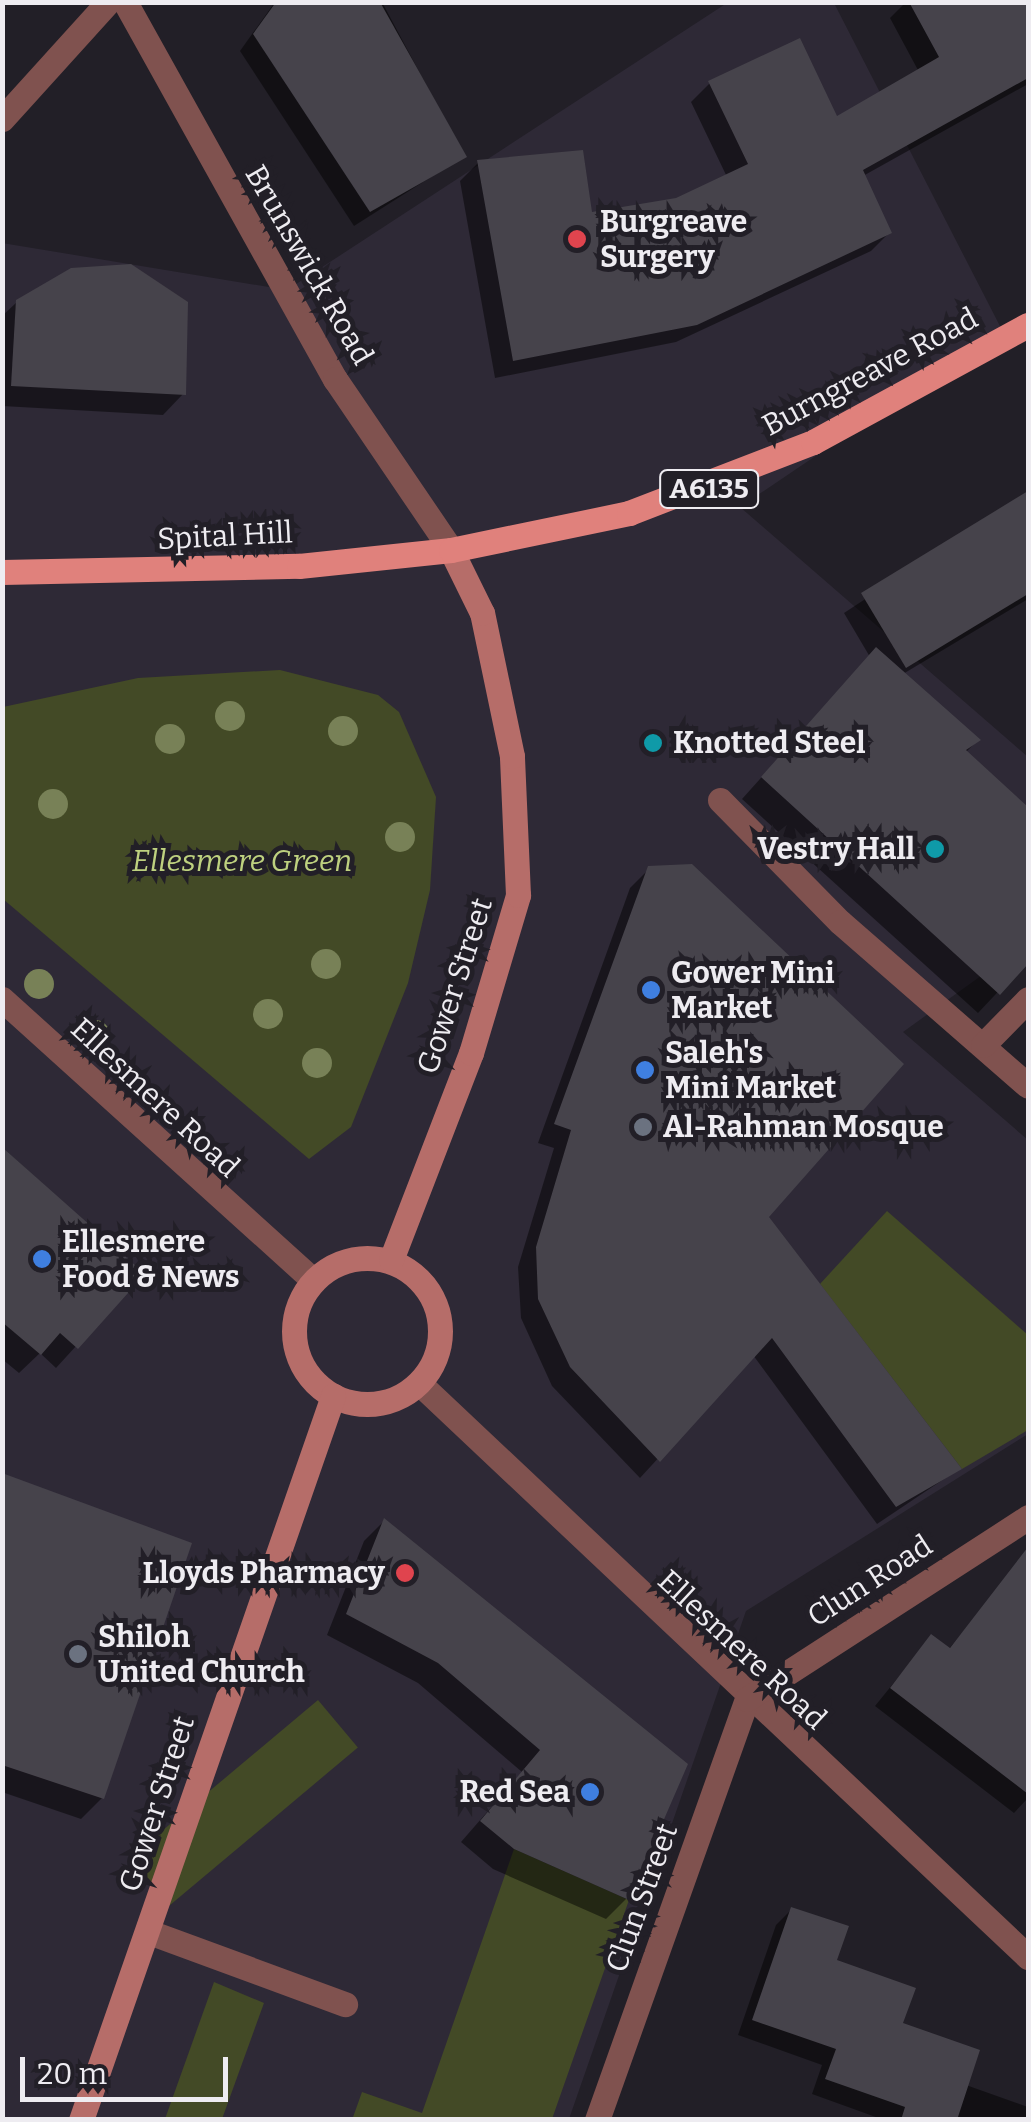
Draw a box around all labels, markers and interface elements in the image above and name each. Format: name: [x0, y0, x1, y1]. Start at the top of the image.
street label: Brunswick Road: [237, 159, 381, 371]
place label: Burgreave Surgery: [600, 204, 747, 274]
marker: Burgreave Surgery: [564, 226, 590, 252]
street label: Burngreave Road: [756, 300, 984, 444]
road number: A6135: [659, 466, 759, 512]
street label: Spital Hill: [156, 514, 294, 558]
place label: Knotted Steel: [673, 725, 866, 761]
marker: Knotted Steel: [642, 732, 664, 754]
place label: Vestry Hall: [757, 831, 915, 867]
marker: Vestry Hall: [924, 838, 946, 860]
park label: Ellesmere Green: [132, 843, 352, 879]
street label: Gower Street: [410, 894, 500, 1078]
place label: Gower Mini Market: [671, 955, 835, 1026]
marker: Gower Mini Market: [640, 979, 662, 1001]
street label: Ellesmere Road: [63, 1011, 247, 1185]
place label: Saleh's Mini Market: [665, 1035, 836, 1106]
marker: Saleh's Mini Market: [634, 1059, 656, 1081]
place label: Al-Rahman Mosque: [663, 1109, 944, 1145]
marker: Al-Rahman Mosque: [632, 1116, 654, 1138]
place label: Ellesmere Food & News: [62, 1224, 239, 1294]
marker: Ellesmere Food & News: [31, 1248, 53, 1270]
street label: Clun Road: [801, 1527, 939, 1635]
place label: Lloyds Pharmacy: [142, 1555, 385, 1591]
marker: Lloyds Pharmacy: [394, 1562, 416, 1584]
street label: Ellesmere Road: [650, 1563, 834, 1737]
place label: Shiloh United Church: [98, 1619, 305, 1690]
marker: Shiloh United Church: [67, 1643, 89, 1665]
street label: Gower Street: [112, 1712, 202, 1896]
place label: Red Sea: [459, 1774, 570, 1810]
marker: Red Sea: [579, 1781, 601, 1803]
street label: Clun Street: [599, 1819, 685, 1977]
scale bar: [25, 2037, 232, 2099]
text: 20 m: [37, 2056, 107, 2092]

